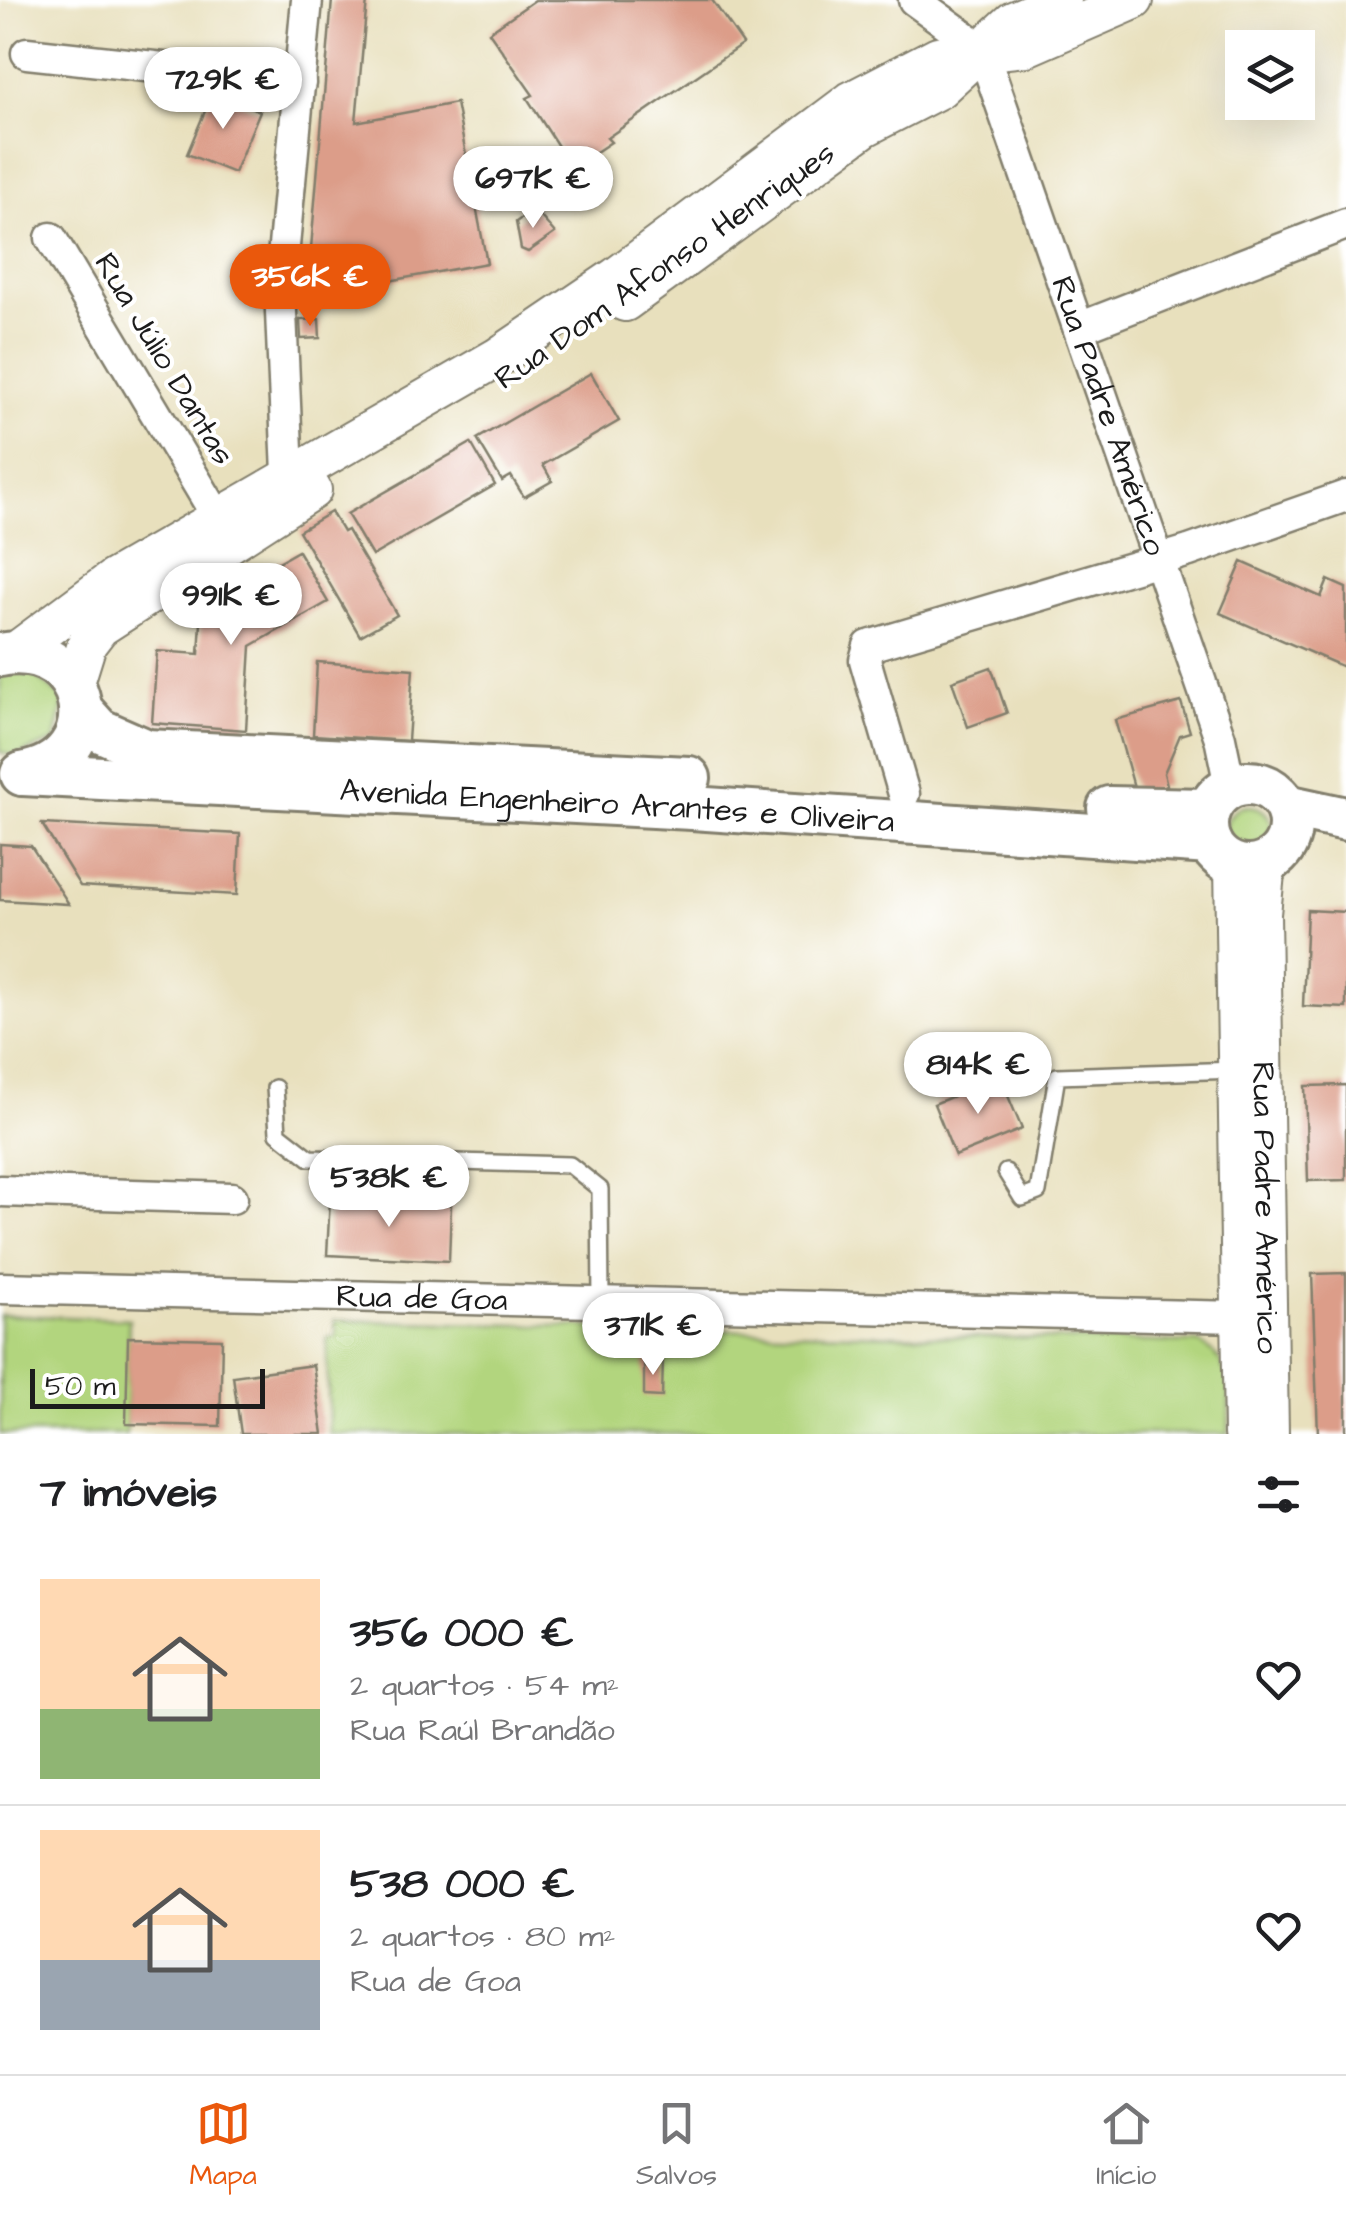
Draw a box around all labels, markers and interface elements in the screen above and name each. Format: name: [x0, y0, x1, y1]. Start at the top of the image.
map controls: [1225, 30, 1315, 120]
button: layers: [1225, 30, 1315, 120]
pin: 729K €: [142, 47, 304, 132]
text: 729K €: [166, 57, 280, 102]
street label: Rua Dom Afonso Henriques: [486, 131, 844, 401]
pin: 697K €: [452, 146, 614, 231]
text: 697K €: [475, 156, 591, 201]
street label: Rua Júlio Dantas: [83, 244, 245, 474]
pin: 356K €: [229, 244, 391, 329]
text: 356K €: [252, 254, 368, 299]
street label: Rua Padre Américo: [1040, 270, 1178, 561]
pin: 991K €: [150, 563, 312, 648]
text: 991K €: [182, 573, 280, 618]
street label: Avenida Engenheiro Arantes e Oliveira: [339, 768, 896, 844]
pin: 814K €: [897, 1032, 1059, 1117]
text: 814K €: [926, 1042, 1030, 1087]
street label: Rua Padre Américo: [1241, 1061, 1290, 1354]
pin: 538K €: [308, 1145, 470, 1230]
text: 538K €: [330, 1155, 448, 1200]
street label: Rua de Goa: [336, 1273, 508, 1322]
pin: 371K €: [572, 1293, 734, 1378]
text: 371K €: [604, 1303, 702, 1348]
scale bar: [30, 1364, 265, 1408]
text: 50 m: [45, 1367, 116, 1406]
text: 7 imóveis: [40, 1465, 217, 1523]
icon: filters: [1251, 1467, 1306, 1522]
text: 356 000 €: [350, 1605, 574, 1663]
icon: home: [120, 1619, 240, 1739]
icon: heart: [1251, 1652, 1306, 1707]
text: 2 quartos · 54 m²: [350, 1663, 619, 1708]
text: Rua Raúl Brandão: [350, 1708, 615, 1753]
text: 538 000 €: [350, 1856, 575, 1914]
icon: home: [120, 1870, 240, 1990]
icon: heart: [1251, 1903, 1306, 1958]
text: 2 quartos · 80 m²: [350, 1914, 616, 1959]
text: Rua de Goa: [350, 1959, 521, 2004]
tab: Mapa: [190, 2096, 257, 2195]
tab: Salvos: [636, 2096, 717, 2195]
tab: Início: [1096, 2096, 1156, 2195]

